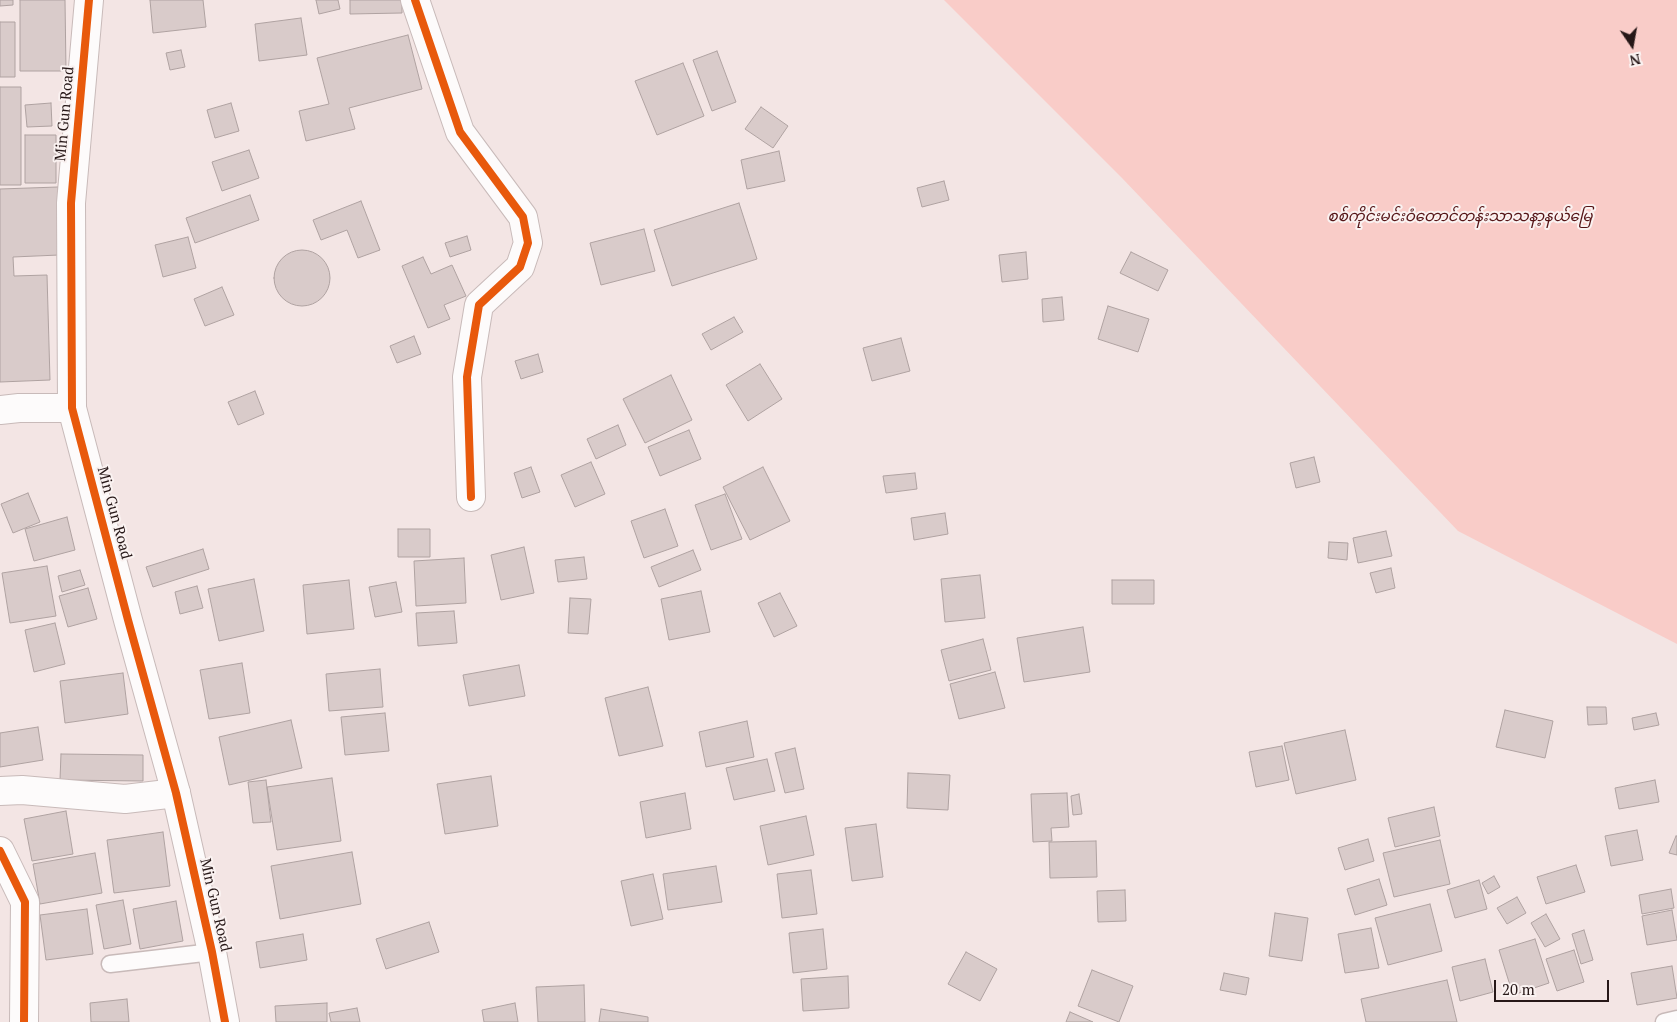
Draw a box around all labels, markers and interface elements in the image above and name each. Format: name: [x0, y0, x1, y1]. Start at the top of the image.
north arrow: [1607, 20, 1657, 70]
text: N: [1628, 50, 1642, 71]
street label: Min Gun Road: [52, 66, 78, 162]
park label: စစ်ကိုင်းမင်းဝံတောင်တန်းသာသနာ့နယ်မြေ: [1328, 208, 1592, 226]
street label: Min Gun Road: [93, 465, 135, 561]
street label: Min Gun Road: [196, 857, 234, 953]
scale bar: [1497, 970, 1612, 1002]
text: 20 m: [1502, 979, 1535, 999]

